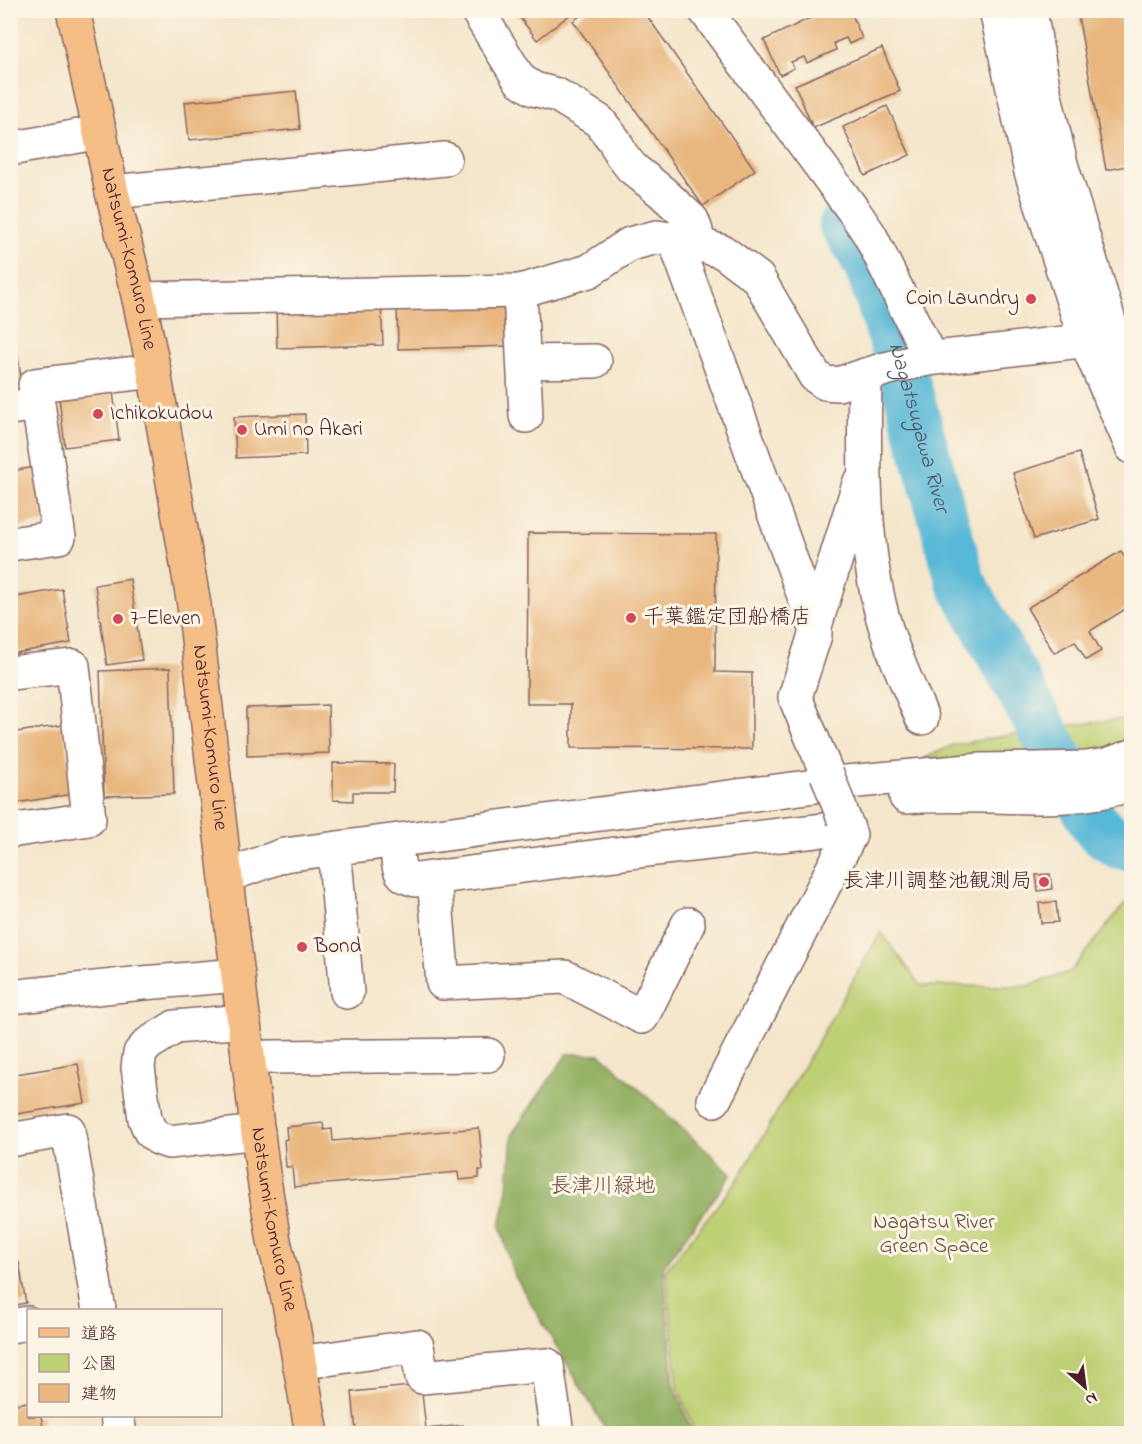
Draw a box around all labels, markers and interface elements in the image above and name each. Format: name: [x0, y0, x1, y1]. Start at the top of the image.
street label: Natsumi-Komuro Line: [92, 165, 164, 353]
place label: Coin Laundry: [906, 284, 1019, 316]
marker: Coin Laundry: [1024, 292, 1038, 306]
water label: Nagatsugawa River: [879, 339, 958, 520]
place label: Ichikokudou: [110, 399, 213, 429]
marker: Ichikokudou: [91, 407, 105, 421]
place label: Umi no Akari: [254, 415, 363, 445]
marker: Umi no Akari: [235, 423, 249, 437]
place label: 千葉鑑定団船橋店: [643, 603, 811, 633]
place label: 7-Eleven: [130, 604, 201, 634]
marker: 千葉鑑定団船橋店: [624, 611, 638, 625]
marker: 7-Eleven: [111, 612, 125, 626]
street label: Natsumi-Komuro Line: [184, 643, 235, 833]
place label: 長津川調整池観測局: [843, 867, 1032, 897]
marker: 長津川調整池観測局: [1037, 875, 1051, 889]
place label: Bond: [313, 932, 361, 962]
marker: Bond: [295, 940, 309, 954]
street label: Natsumi-Komuro Line: [242, 1126, 305, 1314]
park label: 長津川緑地: [551, 1172, 656, 1202]
park label: Nagatsu River Green Space: [873, 1208, 995, 1262]
legend: [27, 1309, 222, 1417]
text: 道路: [81, 1322, 117, 1348]
text: 公園: [81, 1352, 117, 1378]
north arrow: [1055, 1357, 1115, 1417]
text: 建物: [81, 1382, 117, 1408]
text: N: [1081, 1385, 1102, 1412]

